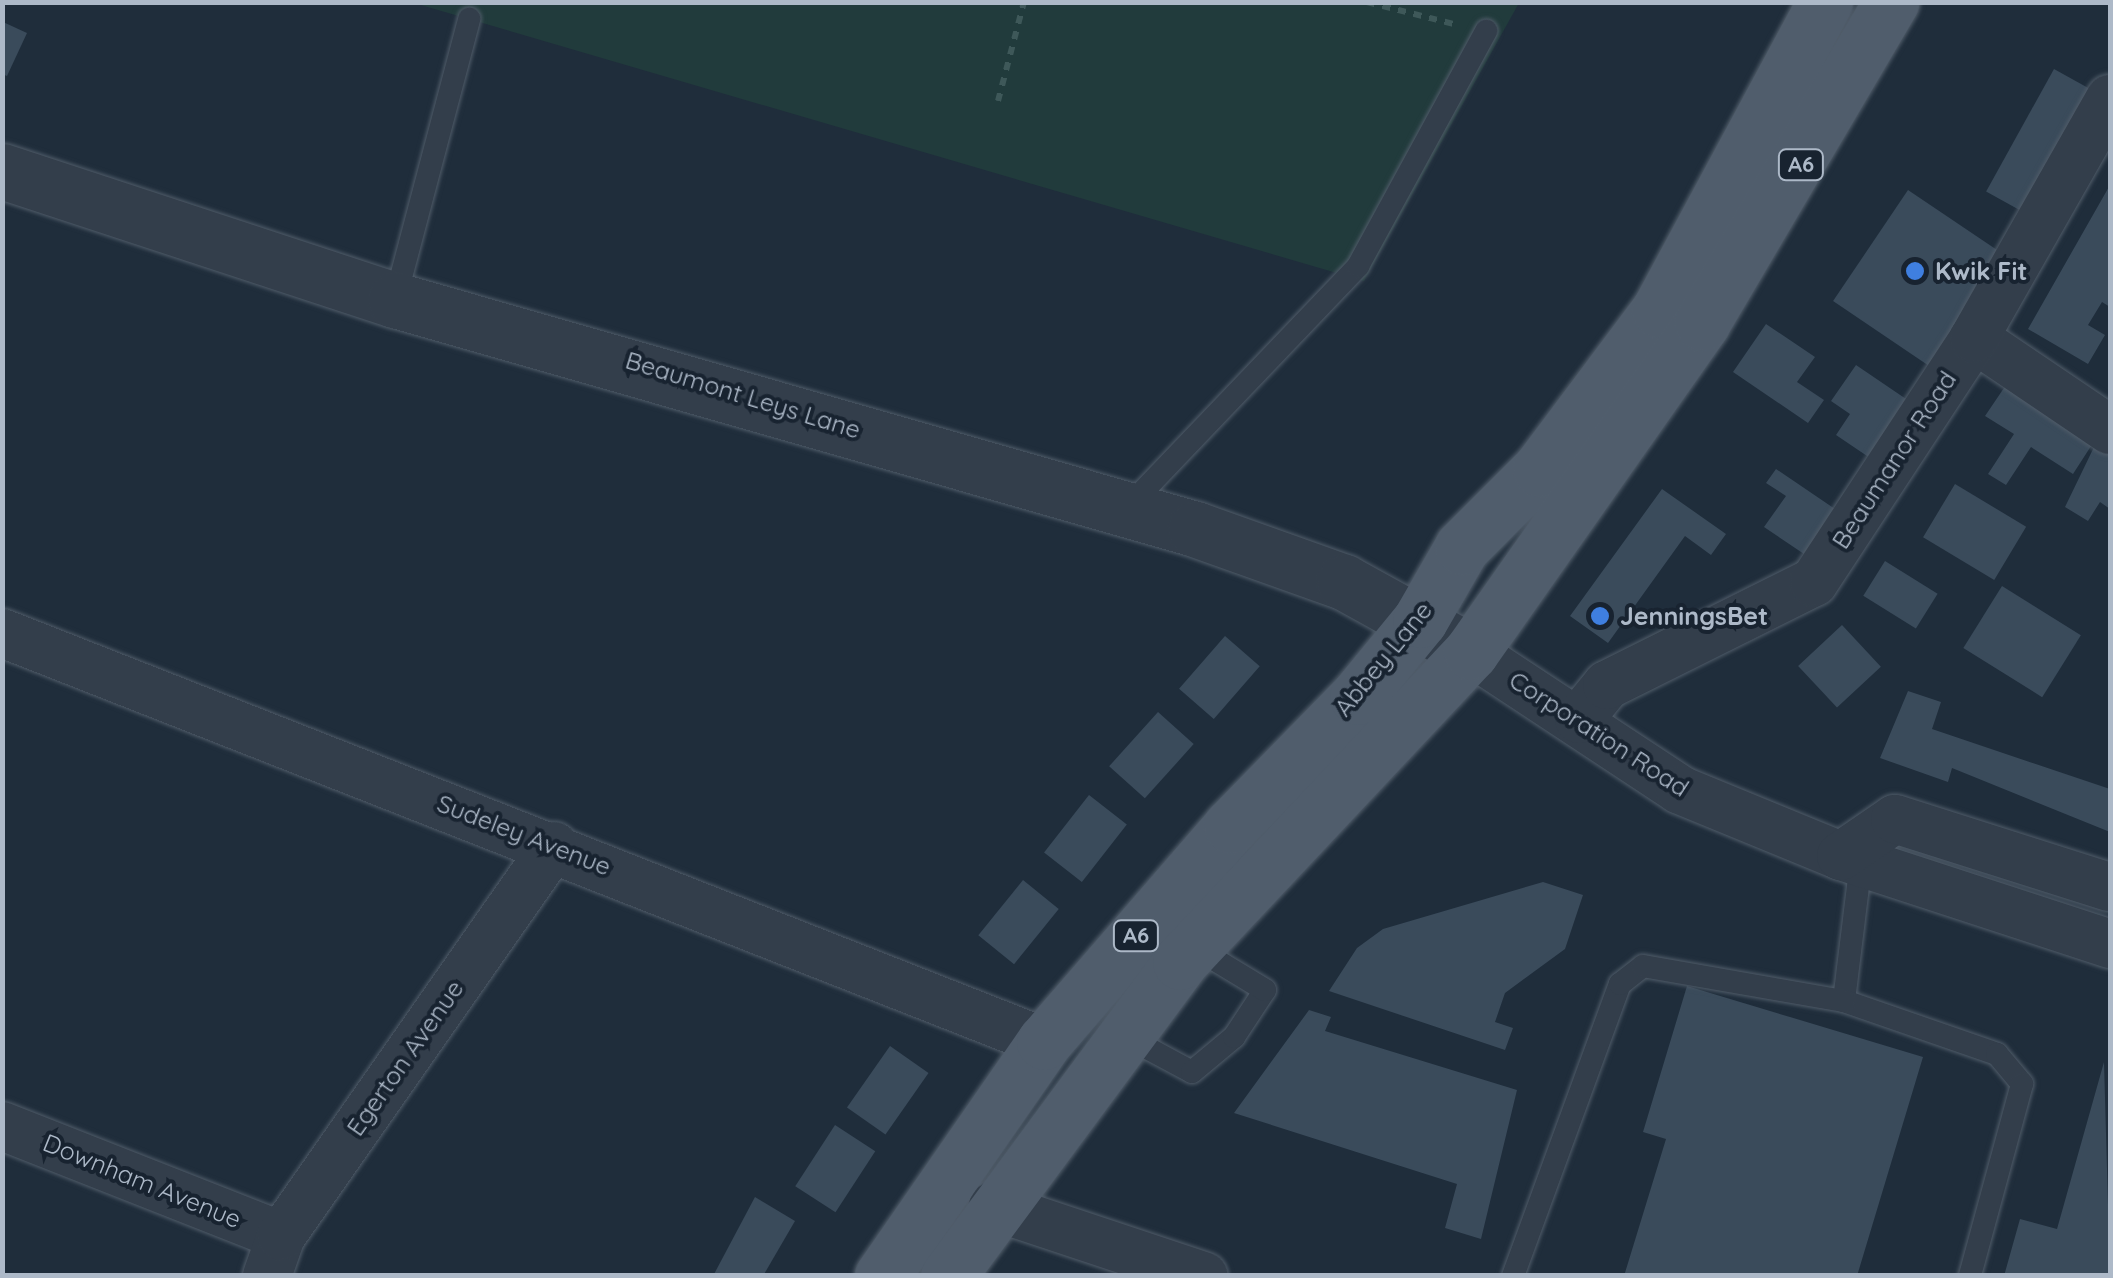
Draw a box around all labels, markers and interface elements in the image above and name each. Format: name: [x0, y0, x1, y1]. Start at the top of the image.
road number: A6: [1776, 148, 1826, 182]
place label: Kwik Fit: [1935, 256, 2028, 286]
marker: Kwik Fit: [1904, 260, 1926, 282]
street label: Beaumont Leys Lane: [622, 345, 864, 445]
street label: Beaumanor Road: [1825, 366, 1963, 554]
street label: Abbey Lane: [1328, 596, 1438, 722]
place label: JenningsBet: [1620, 601, 1768, 631]
marker: JenningsBet: [1589, 605, 1611, 627]
street label: Corporation Road: [1504, 665, 1694, 803]
street label: Sudeley Avenue: [433, 788, 615, 882]
road number: A6: [1111, 919, 1161, 953]
street label: Egerton Avenue: [340, 974, 470, 1142]
street label: Downham Avenue: [39, 1128, 245, 1234]

